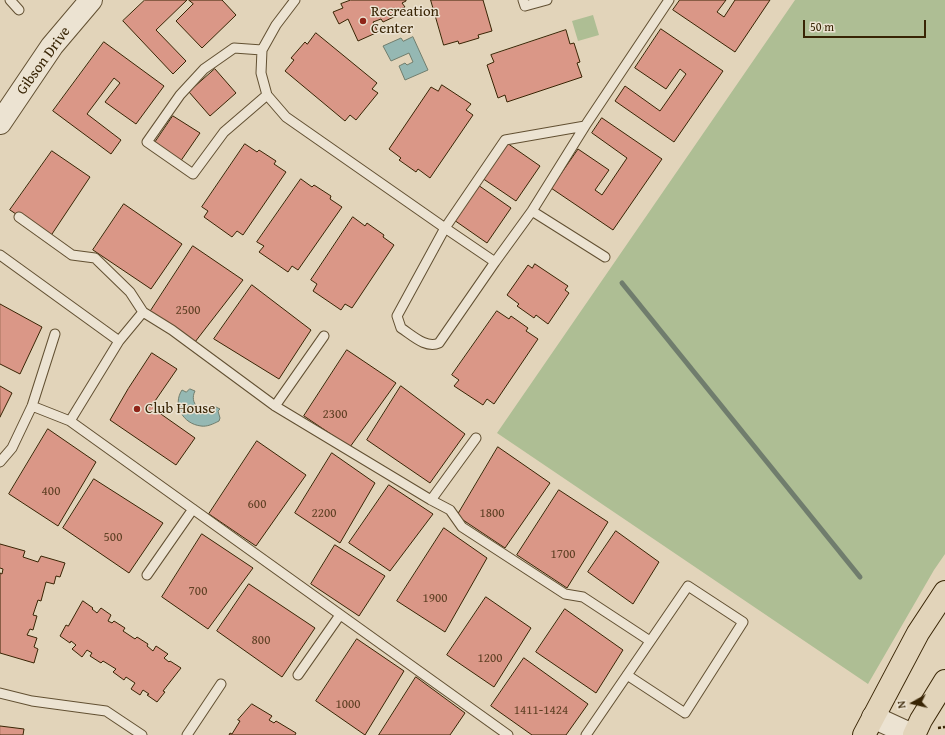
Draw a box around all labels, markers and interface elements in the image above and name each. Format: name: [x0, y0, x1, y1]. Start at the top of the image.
place label: Recreation Center: [371, 3, 439, 38]
scale bar: [805, 12, 928, 38]
marker: Recreation Center: [358, 16, 368, 26]
text: 50 m: [810, 18, 834, 35]
street label: Gibson Drive: [13, 23, 75, 99]
house number: 2500: [175, 303, 201, 319]
place label: Club House: [145, 400, 215, 418]
marker: Club House: [132, 404, 142, 414]
house number: 2300: [322, 407, 348, 423]
house number: 400: [42, 484, 60, 500]
house number: 600: [248, 497, 266, 513]
house number: 2200: [311, 506, 337, 522]
house number: 1800: [479, 506, 505, 522]
house number: 500: [104, 530, 122, 546]
house number: 1700: [550, 547, 576, 563]
house number: 700: [189, 584, 207, 600]
house number: 1900: [422, 591, 448, 607]
house number: 800: [252, 633, 270, 649]
house number: 1200: [477, 651, 503, 667]
north arrow: [893, 683, 933, 723]
house number: 1000: [335, 697, 361, 713]
text: N: [893, 700, 910, 709]
house number: 1411-1424: [514, 703, 568, 719]

